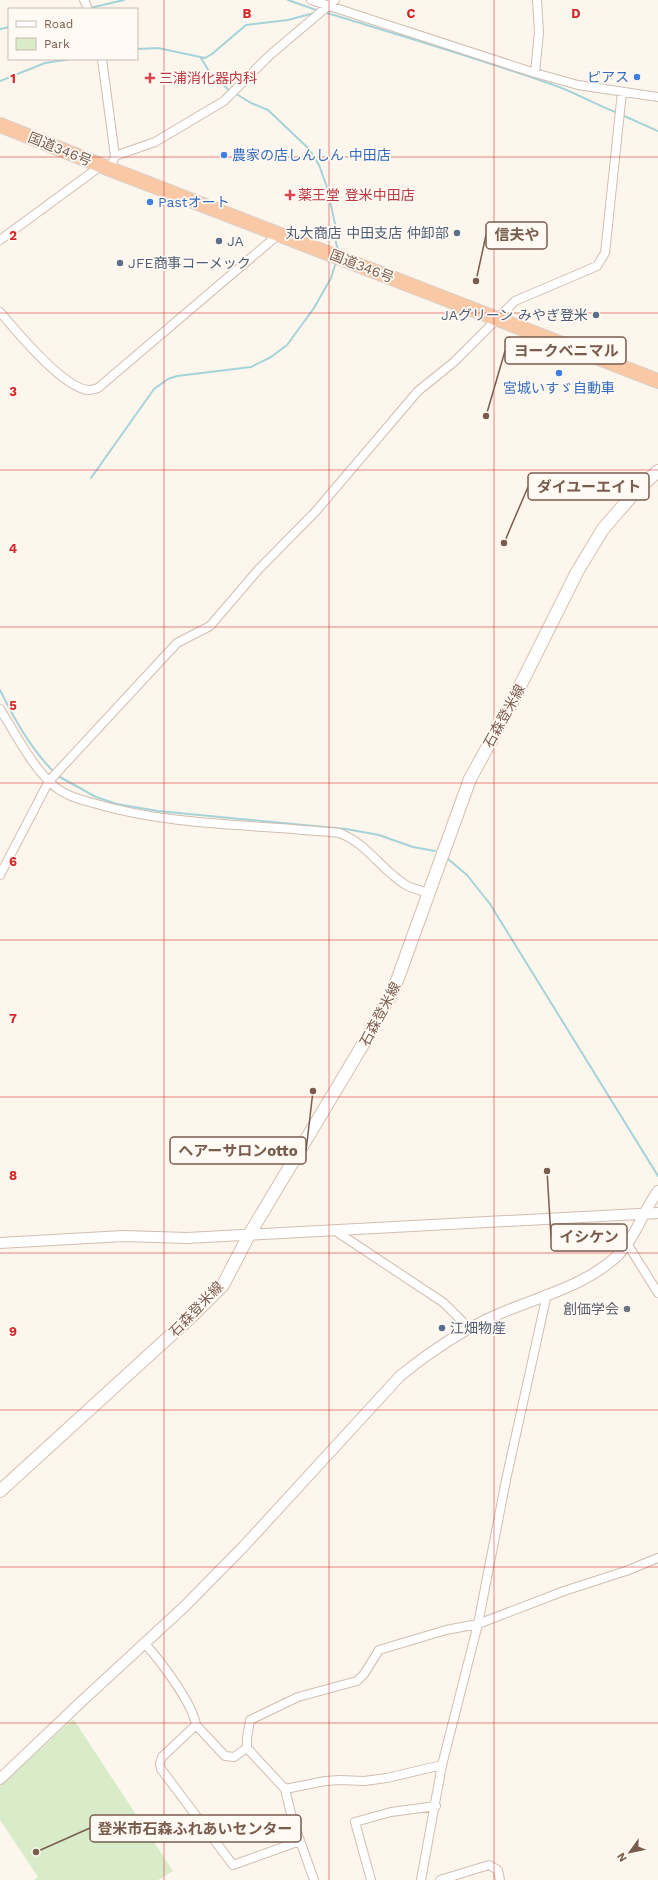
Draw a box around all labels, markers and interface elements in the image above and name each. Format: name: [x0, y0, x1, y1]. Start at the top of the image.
text: B: [243, 6, 252, 21]
text: C: [407, 6, 416, 21]
text: D: [571, 6, 581, 21]
legend: [8, 8, 138, 60]
text: Road: [44, 17, 73, 31]
text: Park: [44, 37, 70, 51]
place label: ピアス: [587, 69, 629, 85]
place label: 三浦消化器内科: [159, 70, 257, 86]
text: 1: [10, 71, 16, 86]
marker: 三浦消化器内科: [144, 72, 156, 84]
marker: ピアス: [632, 72, 642, 82]
street label: 国道346号: [26, 129, 94, 169]
place label: 農家の店しんしん 中田店: [232, 147, 391, 163]
marker: 農家の店しんしん 中田店: [219, 150, 229, 160]
place label: 薬王堂 登米中田店: [298, 187, 415, 203]
marker: 薬王堂 登米中田店: [285, 190, 295, 200]
place label: Pastオート: [158, 194, 230, 210]
marker: Pastオート: [145, 197, 155, 207]
callout: 信夫や: [486, 222, 547, 249]
place label: 丸大商店 中田支店 仲卸部: [285, 225, 449, 241]
text: 信夫や: [494, 226, 540, 244]
text: 2: [9, 228, 17, 243]
marker: 丸大商店 中田支店 仲卸部: [452, 228, 462, 238]
place label: JA: [227, 233, 244, 249]
marker: JA: [214, 236, 224, 246]
street label: 国道346号: [328, 246, 396, 286]
place label: JFE商事コーメック: [128, 255, 251, 271]
marker: JFE商事コーメック: [115, 258, 125, 268]
place label: JAグリーン みやぎ登米: [441, 307, 588, 323]
marker: JAグリーン みやぎ登米: [591, 310, 601, 320]
callout: ヨークベニマル: [505, 337, 626, 364]
text: ヨークベニマル: [513, 342, 619, 360]
marker: 宮城いすゞ自動車: [554, 368, 564, 378]
place label: 宮城いすゞ自動車: [503, 380, 615, 396]
text: 3: [9, 384, 17, 399]
callout: ダイユーエイト: [528, 473, 649, 500]
text: ダイユーエイト: [537, 478, 641, 496]
text: 4: [9, 541, 18, 556]
street label: 石森登米線: [480, 682, 528, 750]
text: 5: [9, 698, 17, 713]
text: 6: [9, 854, 17, 869]
street label: 石森登米線: [357, 979, 403, 1049]
text: 7: [9, 1011, 17, 1026]
callout: ヘアーサロンotto: [170, 1137, 306, 1164]
text: ヘアーサロンotto: [178, 1142, 298, 1160]
text: 8: [9, 1168, 17, 1183]
callout: イシケン: [551, 1224, 627, 1251]
text: イシケン: [559, 1228, 619, 1246]
street label: 石森登米線: [166, 1278, 226, 1340]
place label: 創価学会: [563, 1301, 619, 1317]
marker: 創価学会: [622, 1304, 632, 1314]
place label: 江畑物産: [450, 1320, 506, 1336]
marker: 江畑物産: [437, 1323, 447, 1333]
text: 9: [9, 1324, 17, 1339]
callout: 登米市石森ふれあいセンター: [90, 1815, 301, 1842]
text: 登米市石森ふれあいセンター: [97, 1820, 293, 1838]
north arrow: [610, 1832, 650, 1872]
text: N: [614, 1850, 630, 1864]

